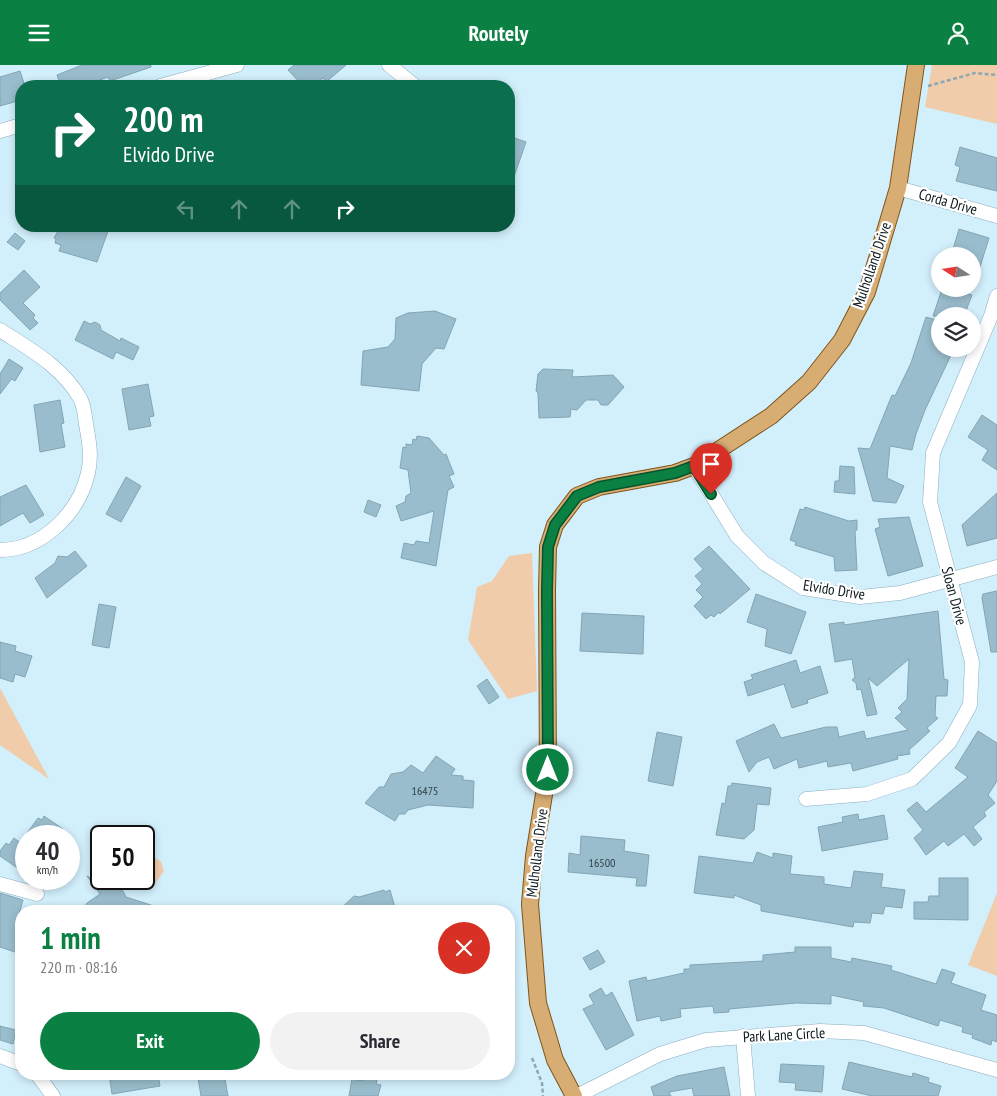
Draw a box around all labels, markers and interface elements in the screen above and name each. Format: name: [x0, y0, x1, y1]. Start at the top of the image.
icon: menu: [25, 19, 53, 47]
text: Routely: [469, 19, 528, 47]
icon: person: [944, 19, 972, 47]
text: 200 m: [123, 96, 204, 142]
icon: right: [40, 100, 105, 165]
text: Elvido Drive: [123, 140, 215, 168]
street label: Corda Drive: [917, 184, 980, 219]
icon: left: [172, 195, 200, 223]
icon: ahead: [225, 195, 253, 223]
icon: ahead: [278, 195, 306, 223]
icon: right: [331, 195, 359, 223]
street label: Mulholland Drive: [848, 220, 895, 310]
north arrow: [931, 247, 981, 297]
map controls: [931, 247, 981, 357]
button: layers: [931, 307, 981, 357]
pin: [690, 443, 732, 494]
icon: arrive: [697, 450, 725, 478]
street label: Sloan Drive: [938, 565, 971, 627]
street label: Elvido Drive: [802, 575, 866, 604]
position arrow: [521, 743, 573, 795]
house number: 16475: [411, 783, 439, 798]
street label: Mulholland Drive: [522, 808, 551, 898]
speed limit sign: 50: [90, 825, 155, 890]
text: 40: [36, 835, 59, 867]
house number: 16500: [588, 855, 616, 870]
text: km/h: [37, 862, 58, 877]
text: 1 min: [40, 918, 101, 957]
button: close: [438, 922, 490, 974]
text: 220 m · 08:16: [40, 957, 118, 977]
button: Exit: [40, 1012, 260, 1070]
button: Share: [270, 1012, 490, 1070]
street label: Park Lane Circle: [742, 1023, 826, 1046]

